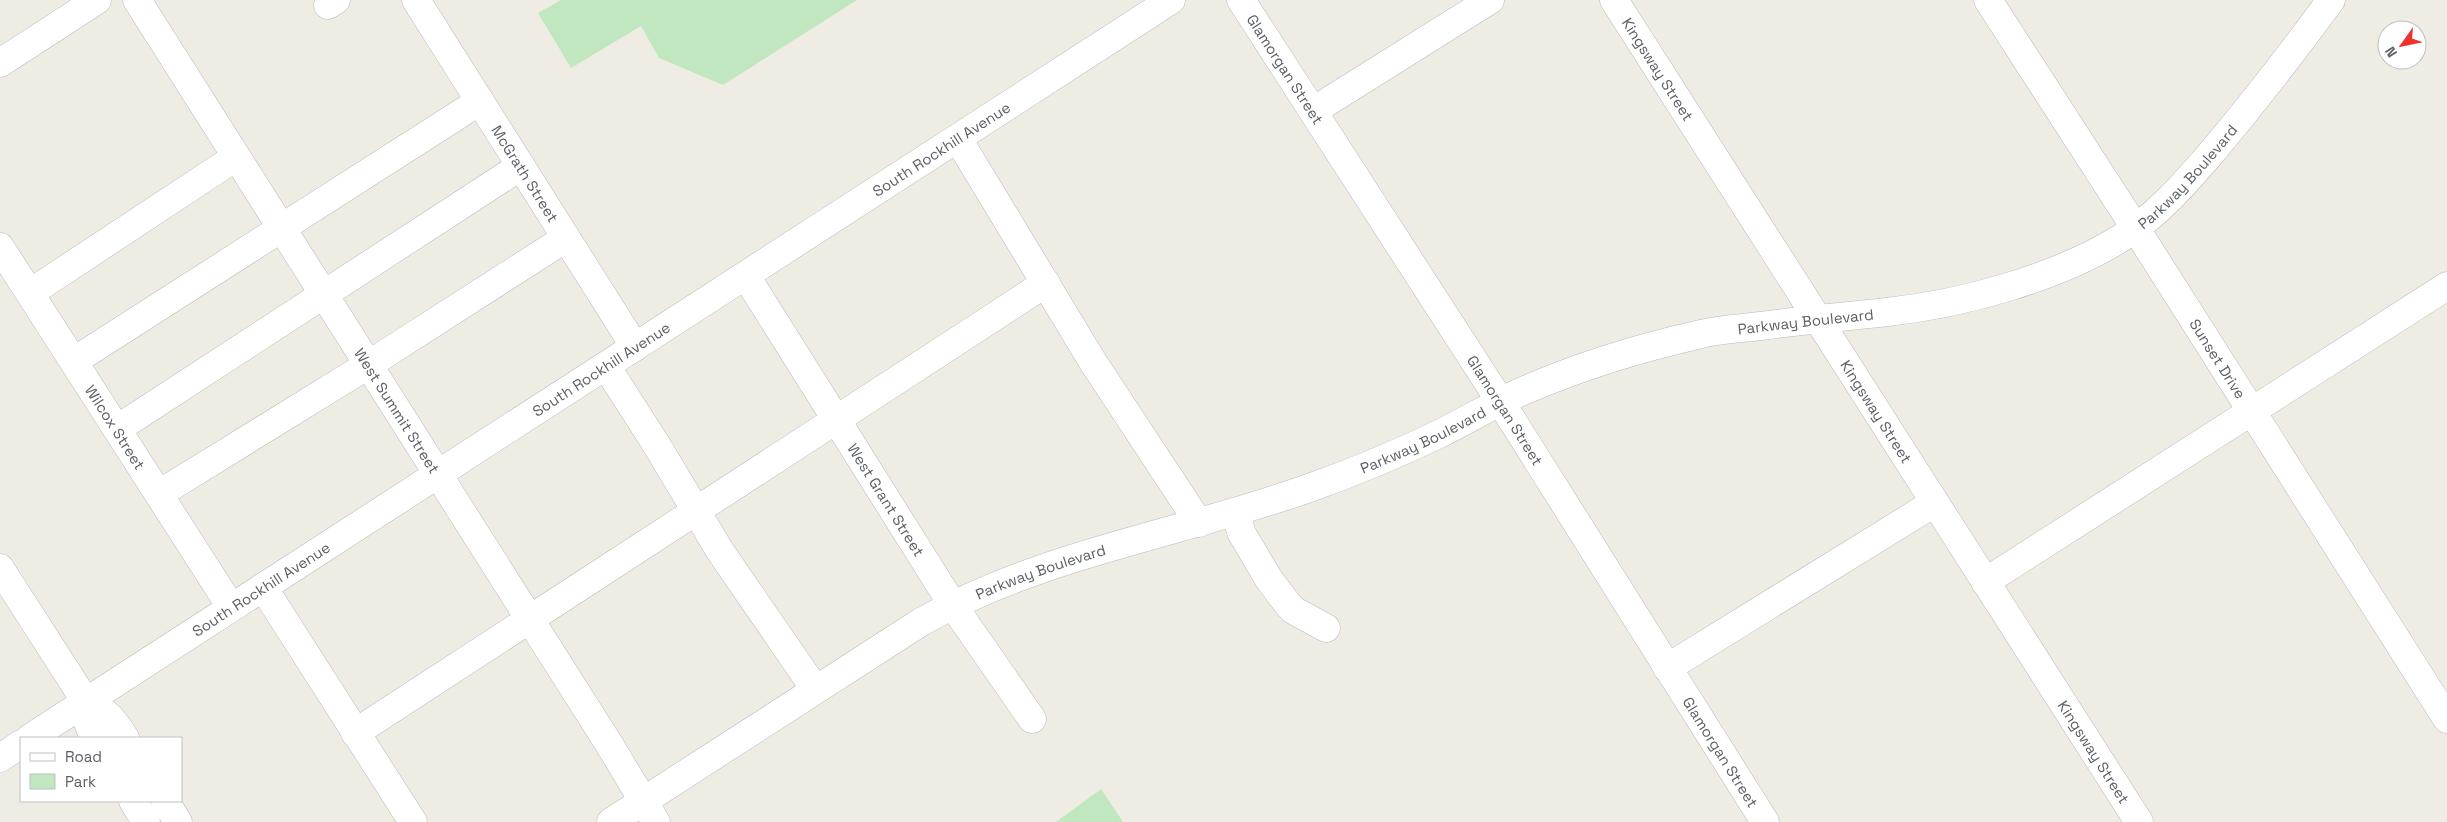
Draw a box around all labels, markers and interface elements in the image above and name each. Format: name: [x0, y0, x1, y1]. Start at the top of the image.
street label: Glamorgan Street: [1243, 10, 1328, 127]
street label: Kingsway Street: [1618, 14, 1698, 124]
north arrow: [2377, 20, 2427, 70]
text: N: [2381, 43, 2401, 61]
street label: South Rockhill Avenue: [869, 97, 1014, 200]
street label: Parkway Boulevard: [2134, 120, 2241, 233]
street label: McGrath Street: [488, 121, 563, 226]
street label: Parkway Boulevard: [1737, 304, 1874, 338]
street label: Sunset Drive: [2186, 315, 2251, 402]
street label: South Rockhill Avenue: [528, 317, 674, 420]
street label: West Summit Street: [351, 344, 444, 477]
street label: Glamorgan Street: [1463, 351, 1548, 469]
street label: Kingsway Street: [1837, 356, 1917, 466]
street label: Wilcox Street: [81, 381, 150, 473]
street label: Parkway Boulevard: [1357, 402, 1489, 477]
street label: West Grant Street: [844, 440, 929, 560]
street label: South Rockhill Avenue: [188, 537, 333, 640]
street label: Parkway Boulevard: [972, 540, 1108, 603]
street label: Glamorgan Street: [1679, 693, 1763, 811]
street label: Kingsway Street: [2054, 697, 2134, 807]
legend: [20, 737, 182, 802]
text: Road: [65, 747, 102, 766]
text: Park: [65, 772, 96, 791]

